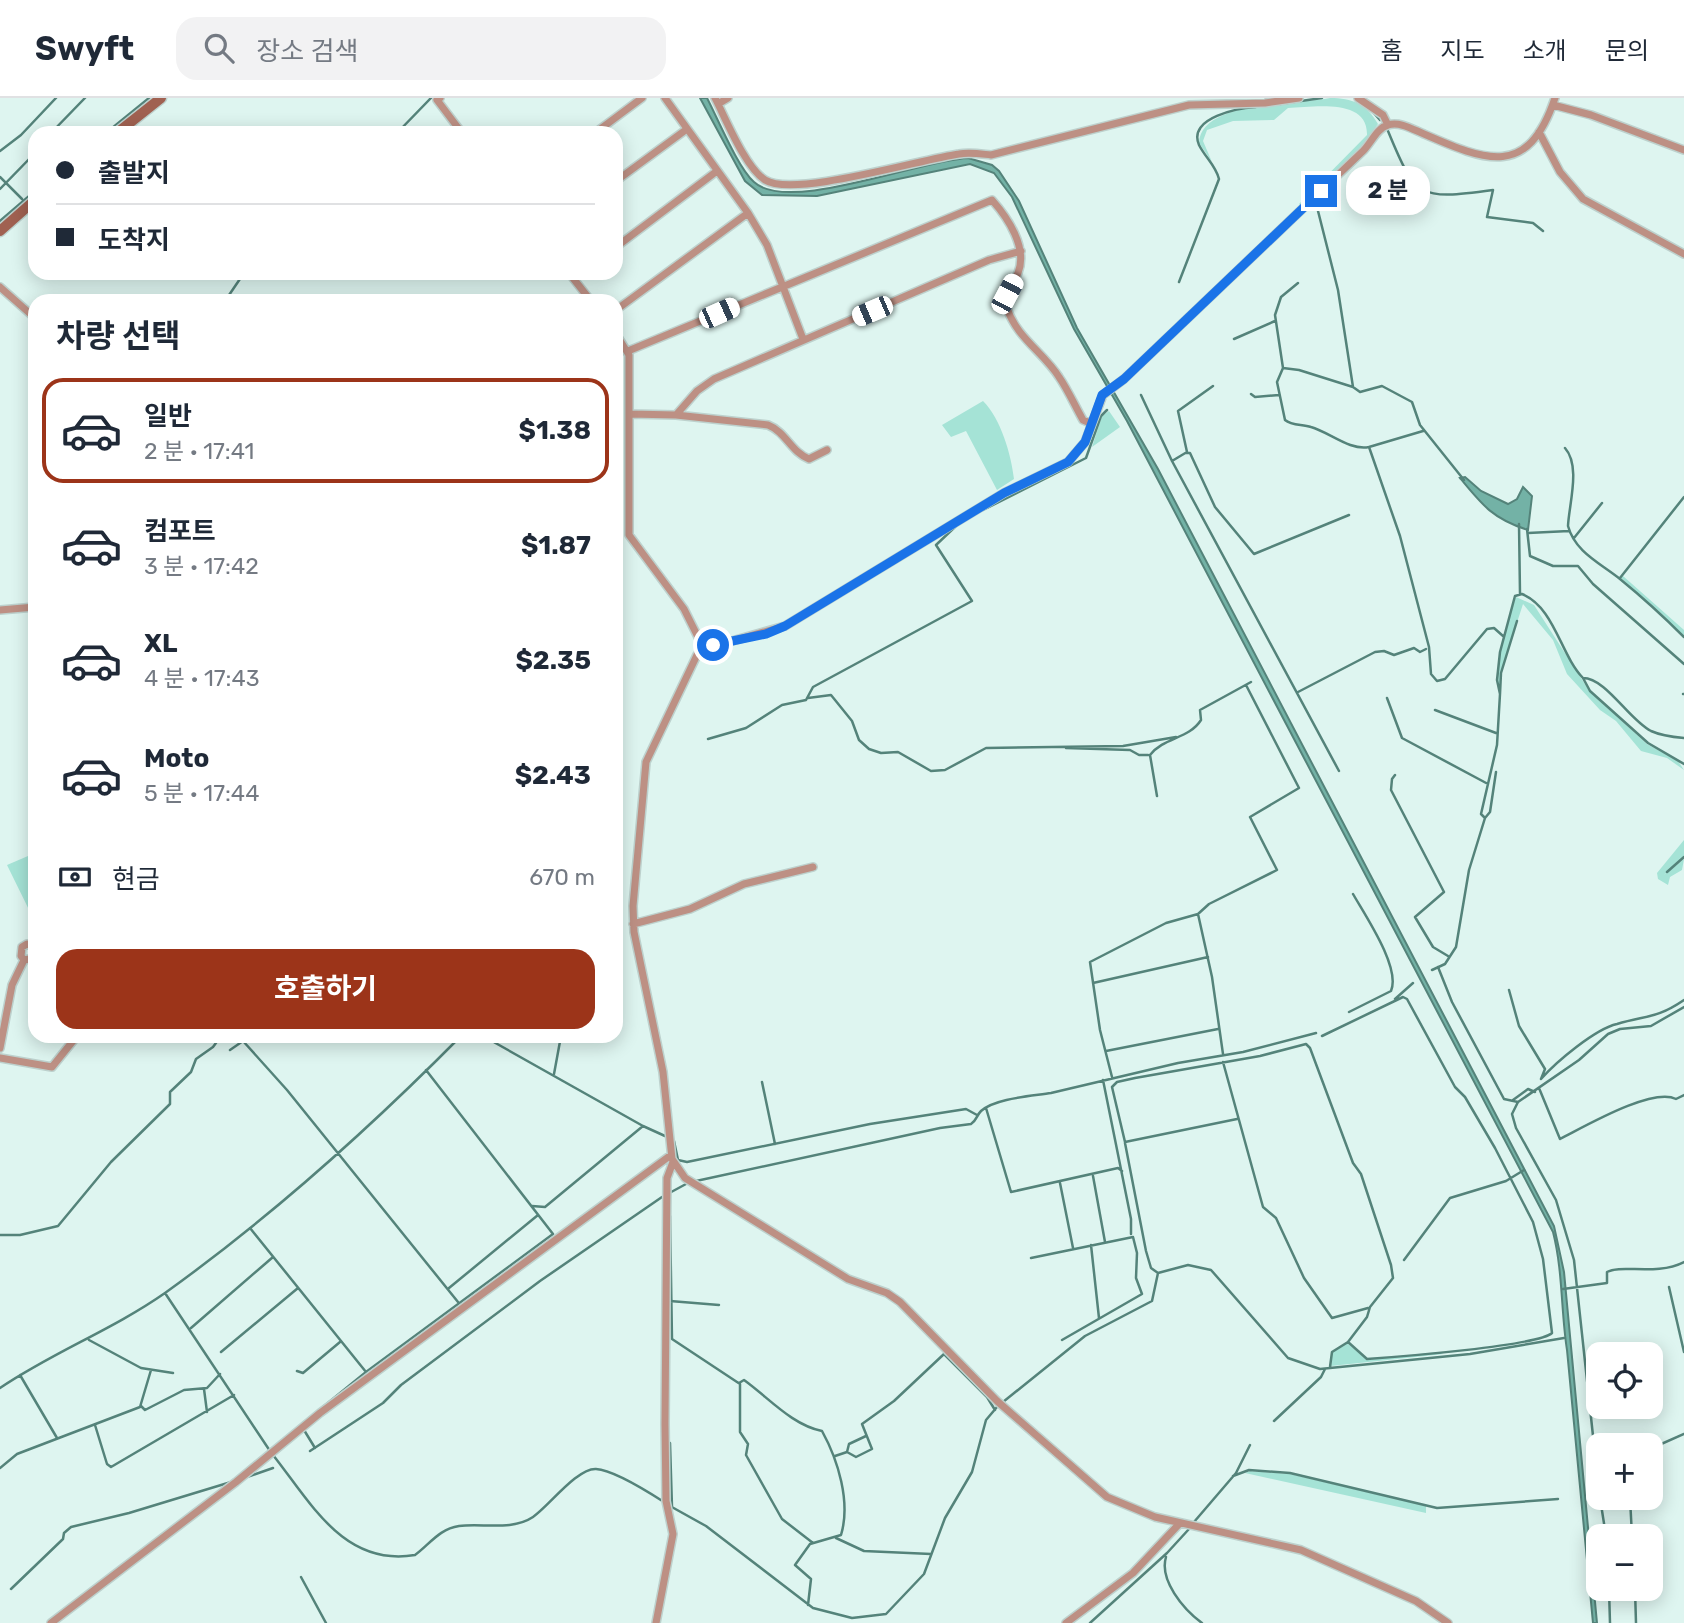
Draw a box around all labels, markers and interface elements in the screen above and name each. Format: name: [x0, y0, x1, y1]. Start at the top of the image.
search box: [176, 17, 666, 80]
text: Swyft: [35, 29, 134, 68]
icon: search: [200, 29, 238, 67]
text: 장소 검색: [256, 36, 358, 67]
text: 홈: [1380, 37, 1402, 65]
text: 지도: [1440, 37, 1485, 65]
text: 소개: [1523, 37, 1567, 65]
text: 문의: [1605, 37, 1649, 65]
text: 출발지: [98, 158, 170, 189]
callout: 2 분: [1346, 166, 1430, 216]
route end: [1305, 175, 1337, 207]
text: 2 분: [1367, 176, 1409, 204]
text: 도착지: [98, 225, 170, 256]
car: [988, 271, 1027, 317]
car: [849, 293, 896, 329]
car: [696, 295, 743, 331]
text: 차량 선택: [56, 317, 181, 355]
icon: car: [60, 399, 123, 462]
text: 일반: [144, 401, 192, 432]
text: $1.38: [519, 415, 591, 446]
text: 2 분 · 17:41: [144, 437, 254, 465]
icon: car: [60, 514, 123, 577]
text: 컴포트: [144, 516, 216, 547]
text: $1.87: [521, 530, 591, 561]
text: 3 분 · 17:42: [144, 552, 259, 580]
text: XL: [144, 628, 177, 659]
icon: car: [60, 629, 123, 692]
route start: [697, 629, 729, 661]
text: $2.35: [515, 645, 591, 676]
text: 4 분 · 17:43: [144, 664, 260, 692]
text: Moto: [144, 743, 209, 774]
icon: car: [60, 744, 123, 807]
text: $2.43: [515, 760, 591, 791]
text: 5 분 · 17:44: [144, 779, 259, 807]
icon: cash: [56, 858, 94, 896]
text: 670 m: [529, 863, 595, 891]
text: 현금: [112, 864, 160, 895]
button: 호출하기: [56, 949, 595, 1029]
map controls: [1586, 1342, 1663, 1601]
button: locate: [1586, 1342, 1663, 1419]
button: +: [1586, 1433, 1663, 1510]
button: −: [1586, 1524, 1663, 1601]

